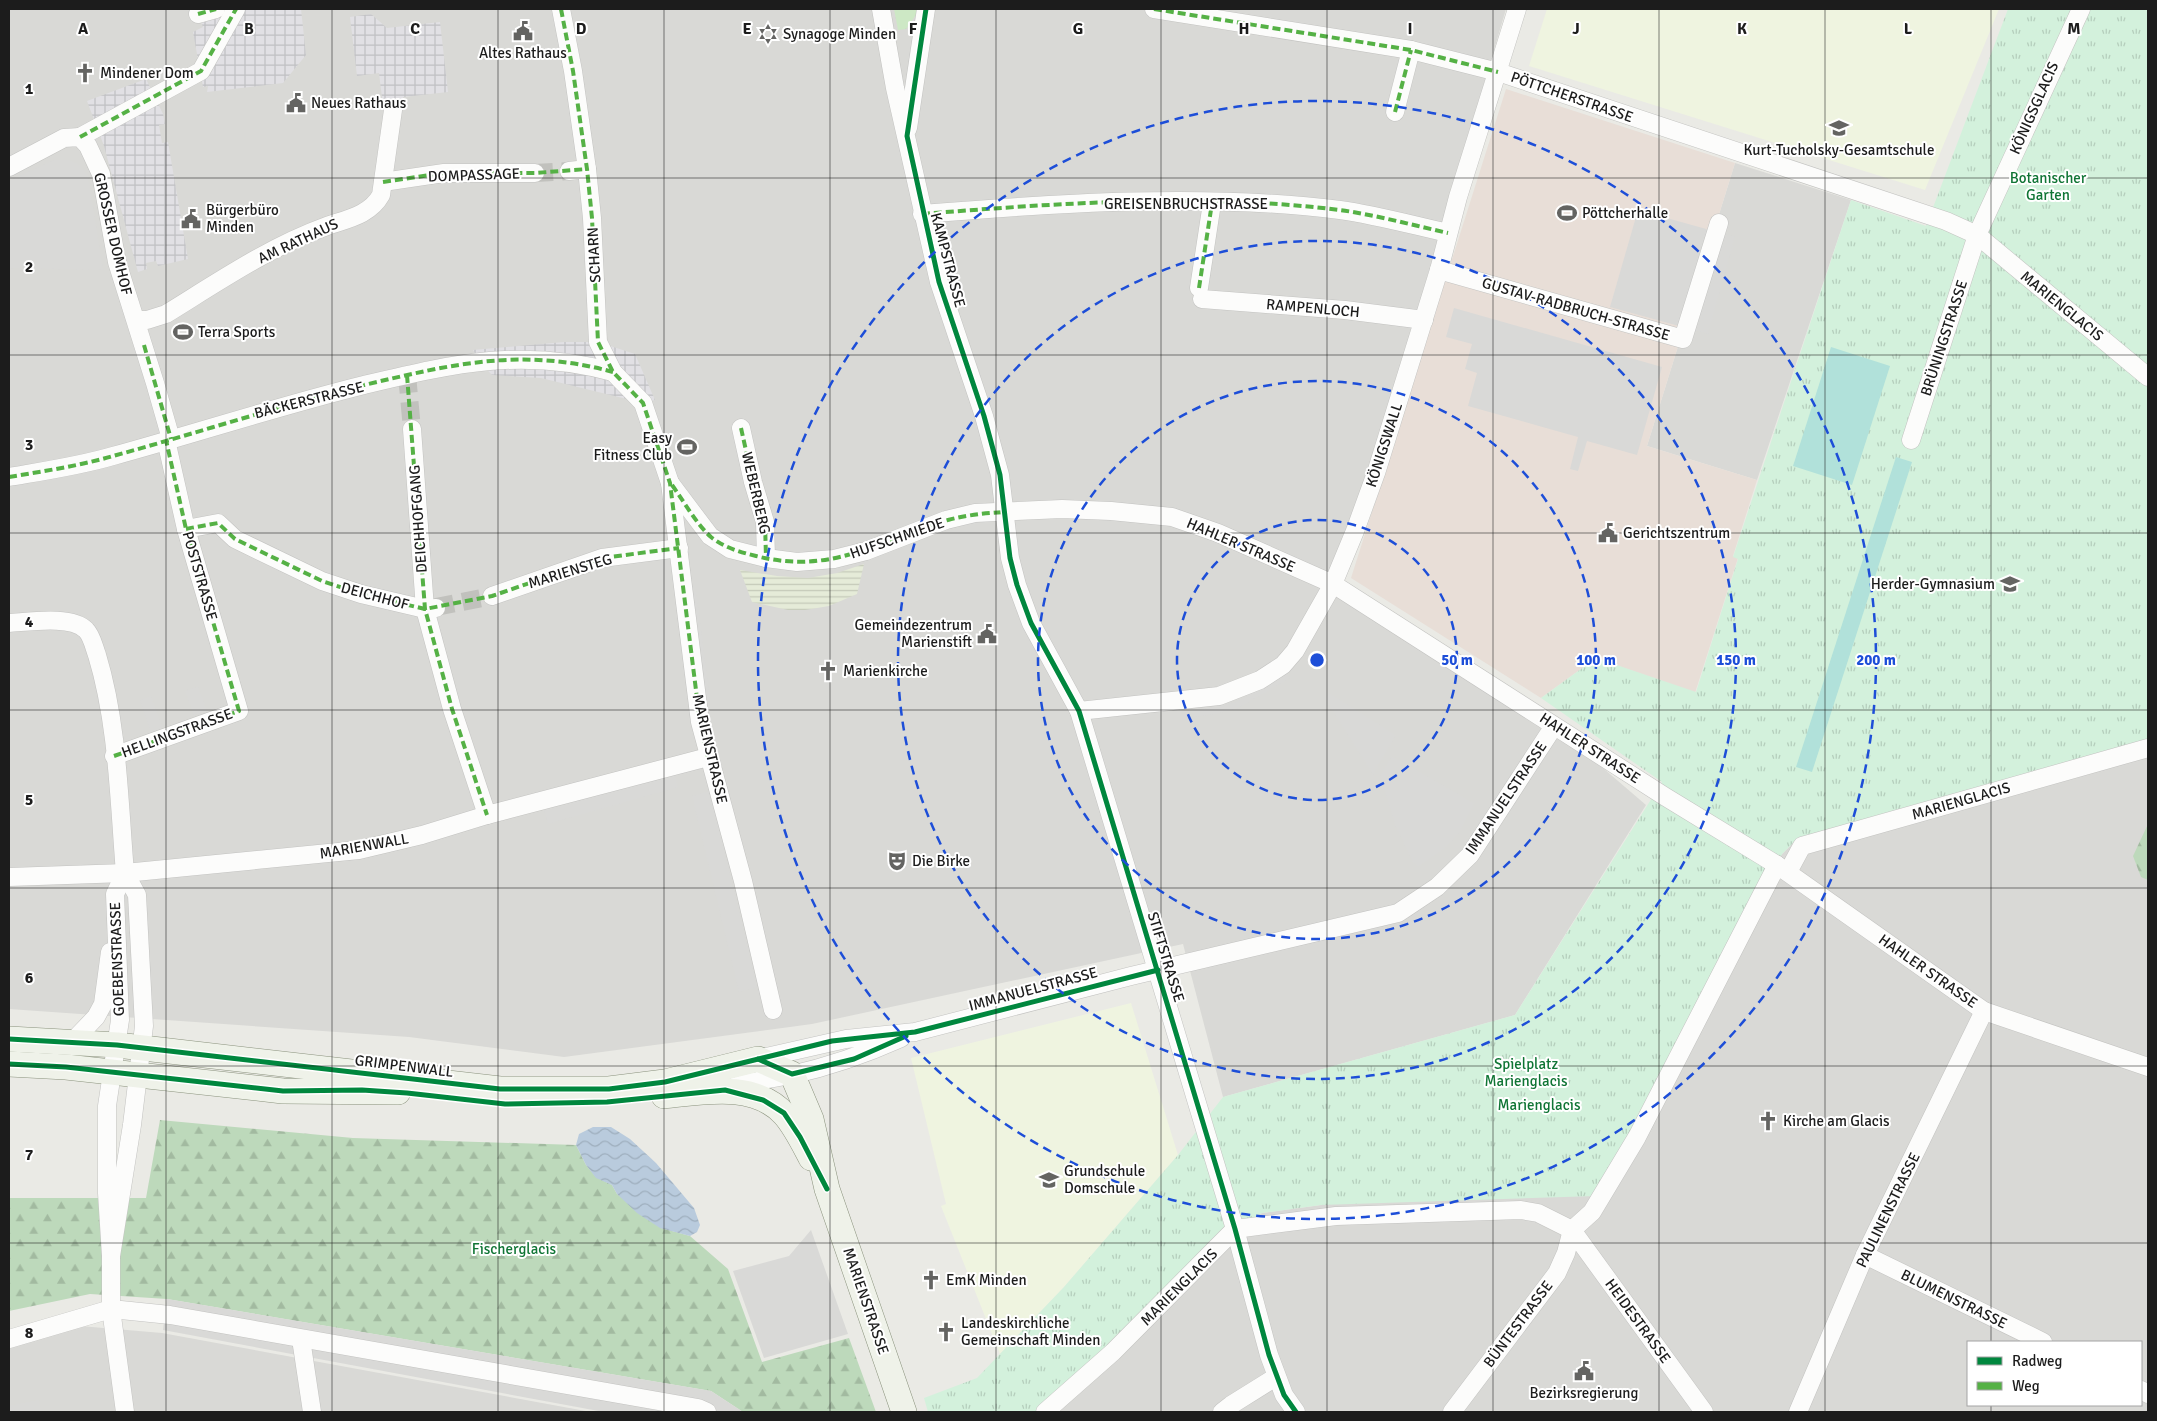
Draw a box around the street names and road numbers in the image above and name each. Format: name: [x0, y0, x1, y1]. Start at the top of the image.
street label: KÖNIGSGLACIS: [2006, 59, 2062, 157]
street label: PÖTTCHERSTRASSE: [1509, 68, 1635, 126]
street label: DOMPASSAGE: [428, 164, 520, 186]
street label: GROSSER DOMHOF: [90, 171, 136, 297]
street label: GREISENBRUCHSTRASSE: [1104, 195, 1268, 213]
street label: KAMPSTRASSE: [927, 211, 969, 309]
street label: AM RATHAUS: [255, 215, 341, 267]
street label: SCHARN: [584, 227, 604, 283]
street label: MARIENGLACIS: [2017, 267, 2107, 345]
street label: GUSTAV-RADBRUCH-STRASSE: [1480, 274, 1672, 344]
street label: BRÜNINGSTRASSE: [1917, 278, 1971, 398]
street label: RAMPENLOCH: [1265, 295, 1361, 321]
street label: BÄCKERSTRASSE: [252, 378, 366, 422]
street label: KÖNIGSWALL: [1362, 400, 1406, 490]
street label: WEBERBERG: [738, 450, 774, 536]
street label: DEICHHOFGANG: [405, 464, 431, 574]
street label: HUFSCHMIEDE: [847, 513, 947, 563]
street label: HAHLER STRASSE: [1184, 514, 1298, 576]
street label: POSTSTRASSE: [179, 529, 221, 623]
street label: MARIENSTEG: [526, 550, 614, 592]
street label: DEICHHOF: [339, 578, 411, 614]
street label: MARIENSTRASSE: [689, 692, 731, 806]
street label: HELLINGSTRASSE: [119, 705, 235, 761]
street label: HAHLER STRASSE: [1536, 709, 1644, 787]
street label: IMMANUELSTRASSE: [1461, 738, 1551, 858]
street label: MARIENGLACIS: [1910, 778, 2012, 824]
street label: MARIENWALL: [318, 829, 410, 863]
street label: GOEBENSTRASSE: [106, 902, 128, 1016]
street label: STIFTSTRASSE: [1144, 910, 1188, 1004]
street label: HAHLER STRASSE: [1875, 930, 1981, 1012]
street label: IMMANUELSTRASSE: [967, 963, 1099, 1015]
street label: GRIMPENWALL: [354, 1051, 455, 1081]
street label: PAULINENSTRASSE: [1852, 1149, 1924, 1271]
street label: MARIENSTRASSE: [839, 1245, 893, 1357]
street label: MARIENGLACIS: [1137, 1245, 1221, 1329]
street label: BLUMENSTRASSE: [1898, 1266, 2010, 1332]
street label: HEIDESTRASSE: [1601, 1275, 1675, 1367]
street label: BÜNTESTRASSE: [1480, 1277, 1556, 1371]

